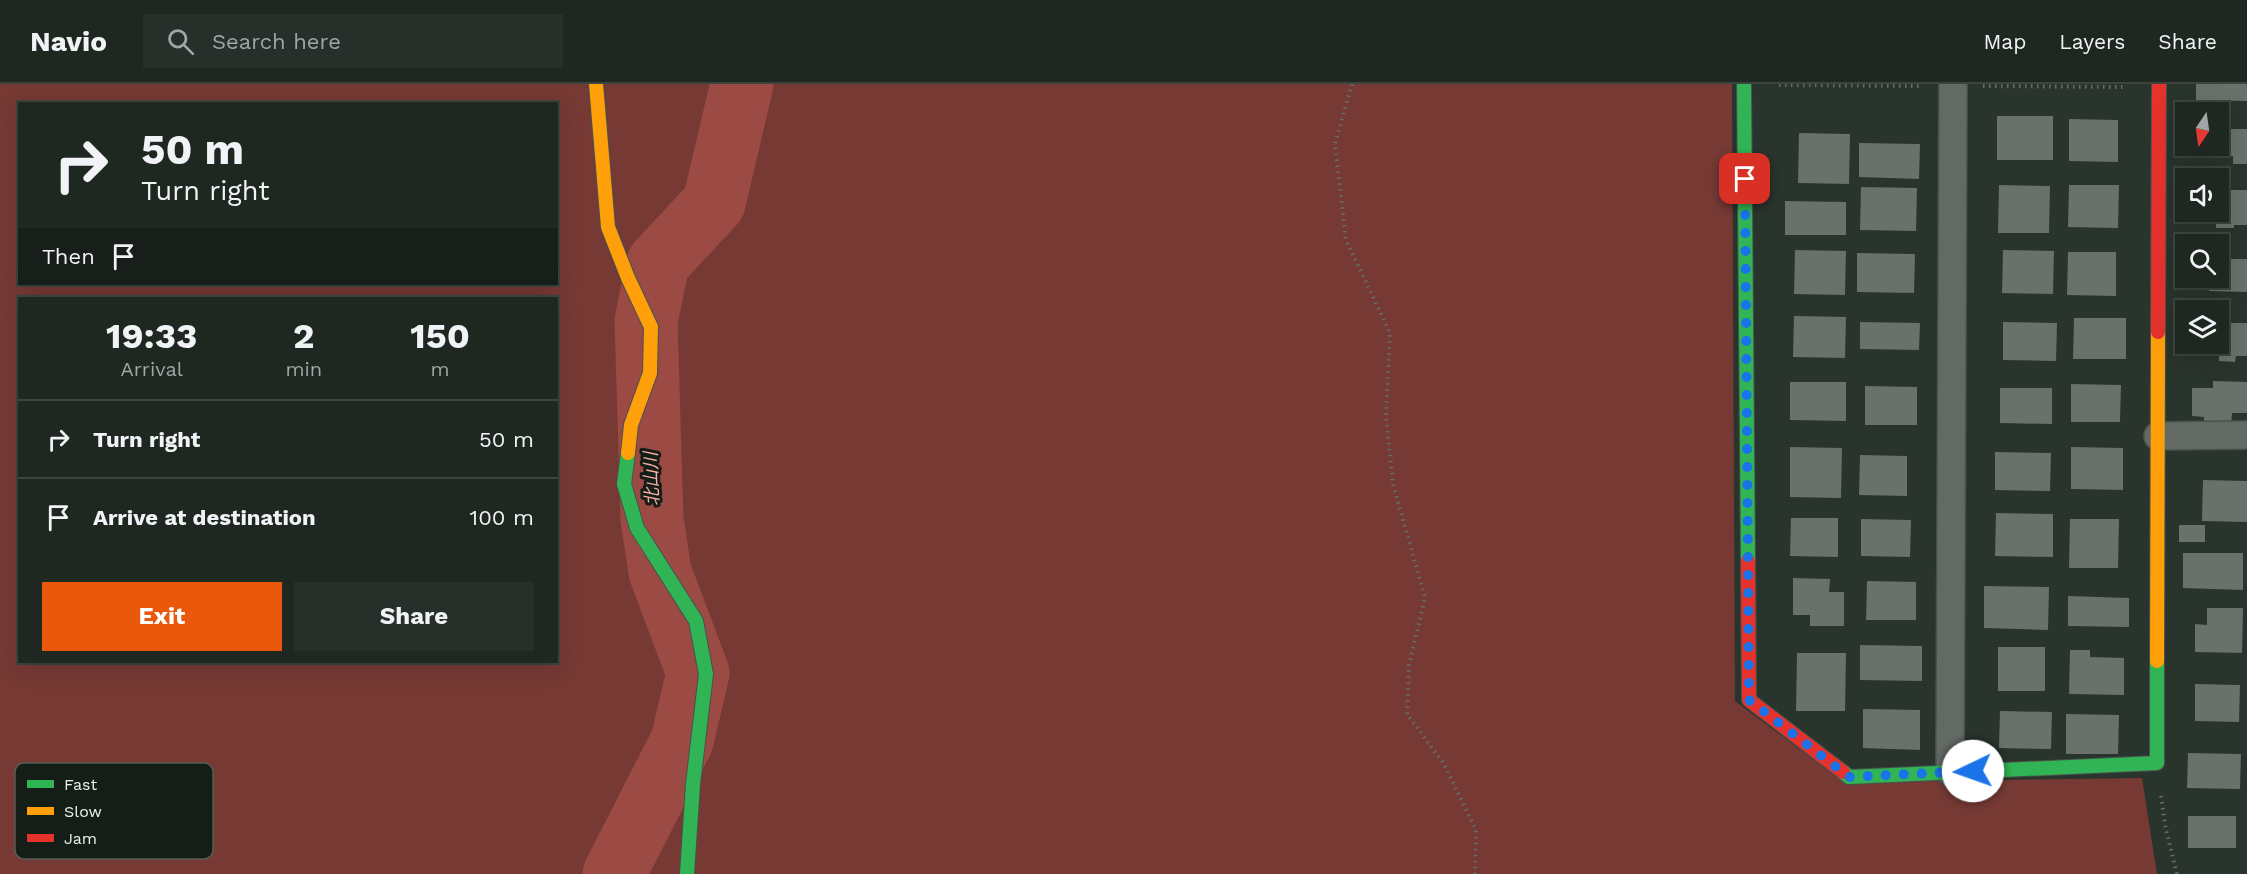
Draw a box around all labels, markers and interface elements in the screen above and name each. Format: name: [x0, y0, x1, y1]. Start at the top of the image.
search box: [143, 14, 563, 68]
text: Navio: [30, 25, 107, 58]
icon: search: [164, 25, 197, 58]
text: Search here: [212, 29, 341, 54]
text: Map: [1983, 29, 2026, 54]
text: Layers: [2059, 29, 2125, 54]
text: Share: [2158, 29, 2217, 54]
north arrow: [2175, 102, 2229, 156]
map controls: [2175, 102, 2229, 354]
text: 50 m: [141, 125, 244, 174]
icon: right: [42, 126, 120, 204]
pin: [1719, 153, 1770, 204]
icon: arrive: [1728, 162, 1761, 195]
button: sound: [2175, 168, 2229, 222]
text: Turn right: [141, 175, 270, 207]
button: search: [2175, 234, 2229, 288]
icon: arrive: [107, 240, 140, 273]
text: Then: [42, 244, 95, 269]
button: layers: [2175, 300, 2229, 354]
text: 19:33: [106, 315, 197, 357]
text: 2: [293, 315, 315, 357]
text: 150: [410, 315, 470, 357]
text: Arrival: [120, 357, 183, 381]
text: min: [285, 357, 322, 381]
text: m: [431, 357, 450, 381]
icon: right: [42, 423, 75, 456]
text: Turn right: [93, 427, 200, 452]
text: 50 m: [479, 427, 534, 452]
water label: 北山川: [639, 450, 662, 506]
icon: arrive: [42, 501, 75, 534]
text: Arrive at destination: [93, 505, 316, 530]
text: 100 m: [470, 505, 534, 530]
button: Exit: [42, 582, 282, 651]
button: Share: [294, 582, 534, 651]
position arrow: [1941, 739, 2005, 803]
legend: [15, 763, 213, 859]
text: Fast: [64, 775, 97, 794]
text: Slow: [64, 802, 102, 821]
text: Jam: [64, 829, 97, 848]

